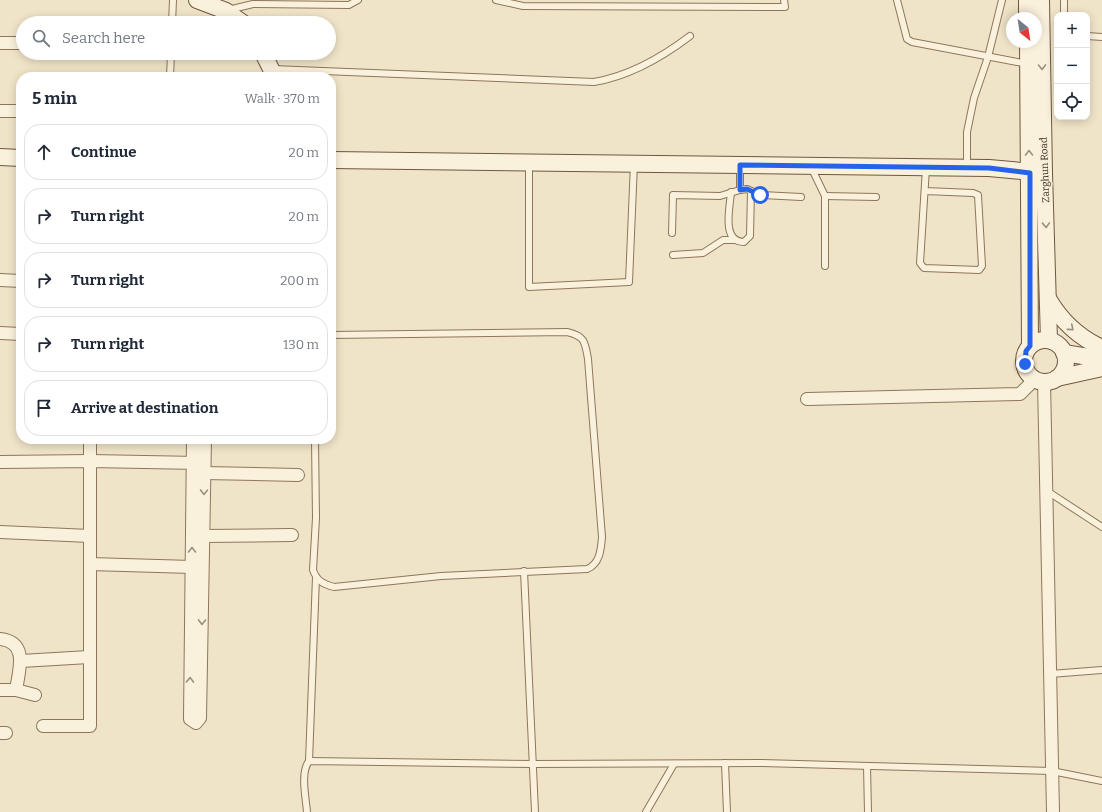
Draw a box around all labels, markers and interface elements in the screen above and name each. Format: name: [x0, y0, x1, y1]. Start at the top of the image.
north arrow: [1006, 12, 1042, 48]
map controls: [1054, 12, 1090, 120]
button: +: [1054, 12, 1090, 48]
search box: [16, 16, 336, 60]
icon: search: [30, 27, 52, 49]
text: Search here: [62, 29, 145, 47]
button: −: [1054, 48, 1090, 84]
one-way arrow: [1038, 64, 1046, 70]
button: locate: [1054, 84, 1090, 120]
text: 5 min: [32, 88, 77, 109]
text: Walk · 370 m: [245, 91, 320, 106]
street label: Zarghun Road: [1038, 137, 1052, 203]
icon: ahead: [33, 141, 55, 163]
text: Continue: [71, 143, 137, 161]
text: 20 m: [289, 145, 319, 160]
one-way arrow: [1025, 150, 1033, 156]
route start: [751, 186, 769, 204]
icon: right: [33, 205, 55, 227]
text: Turn right: [71, 207, 144, 225]
text: 20 m: [289, 209, 319, 224]
one-way arrow: [1042, 222, 1050, 228]
icon: right: [33, 269, 55, 291]
text: Turn right: [71, 271, 144, 289]
text: 200 m: [280, 273, 319, 288]
one-way arrow: [1067, 324, 1074, 331]
icon: right: [33, 333, 55, 355]
text: Turn right: [71, 335, 144, 353]
text: 130 m: [283, 337, 319, 352]
route end: [1016, 355, 1034, 373]
icon: arrive: [33, 397, 55, 419]
text: Arrive at destination: [71, 399, 218, 417]
one-way arrow: [200, 489, 208, 495]
one-way arrow: [188, 547, 196, 553]
one-way arrow: [197, 619, 206, 625]
one-way arrow: [186, 677, 194, 683]

